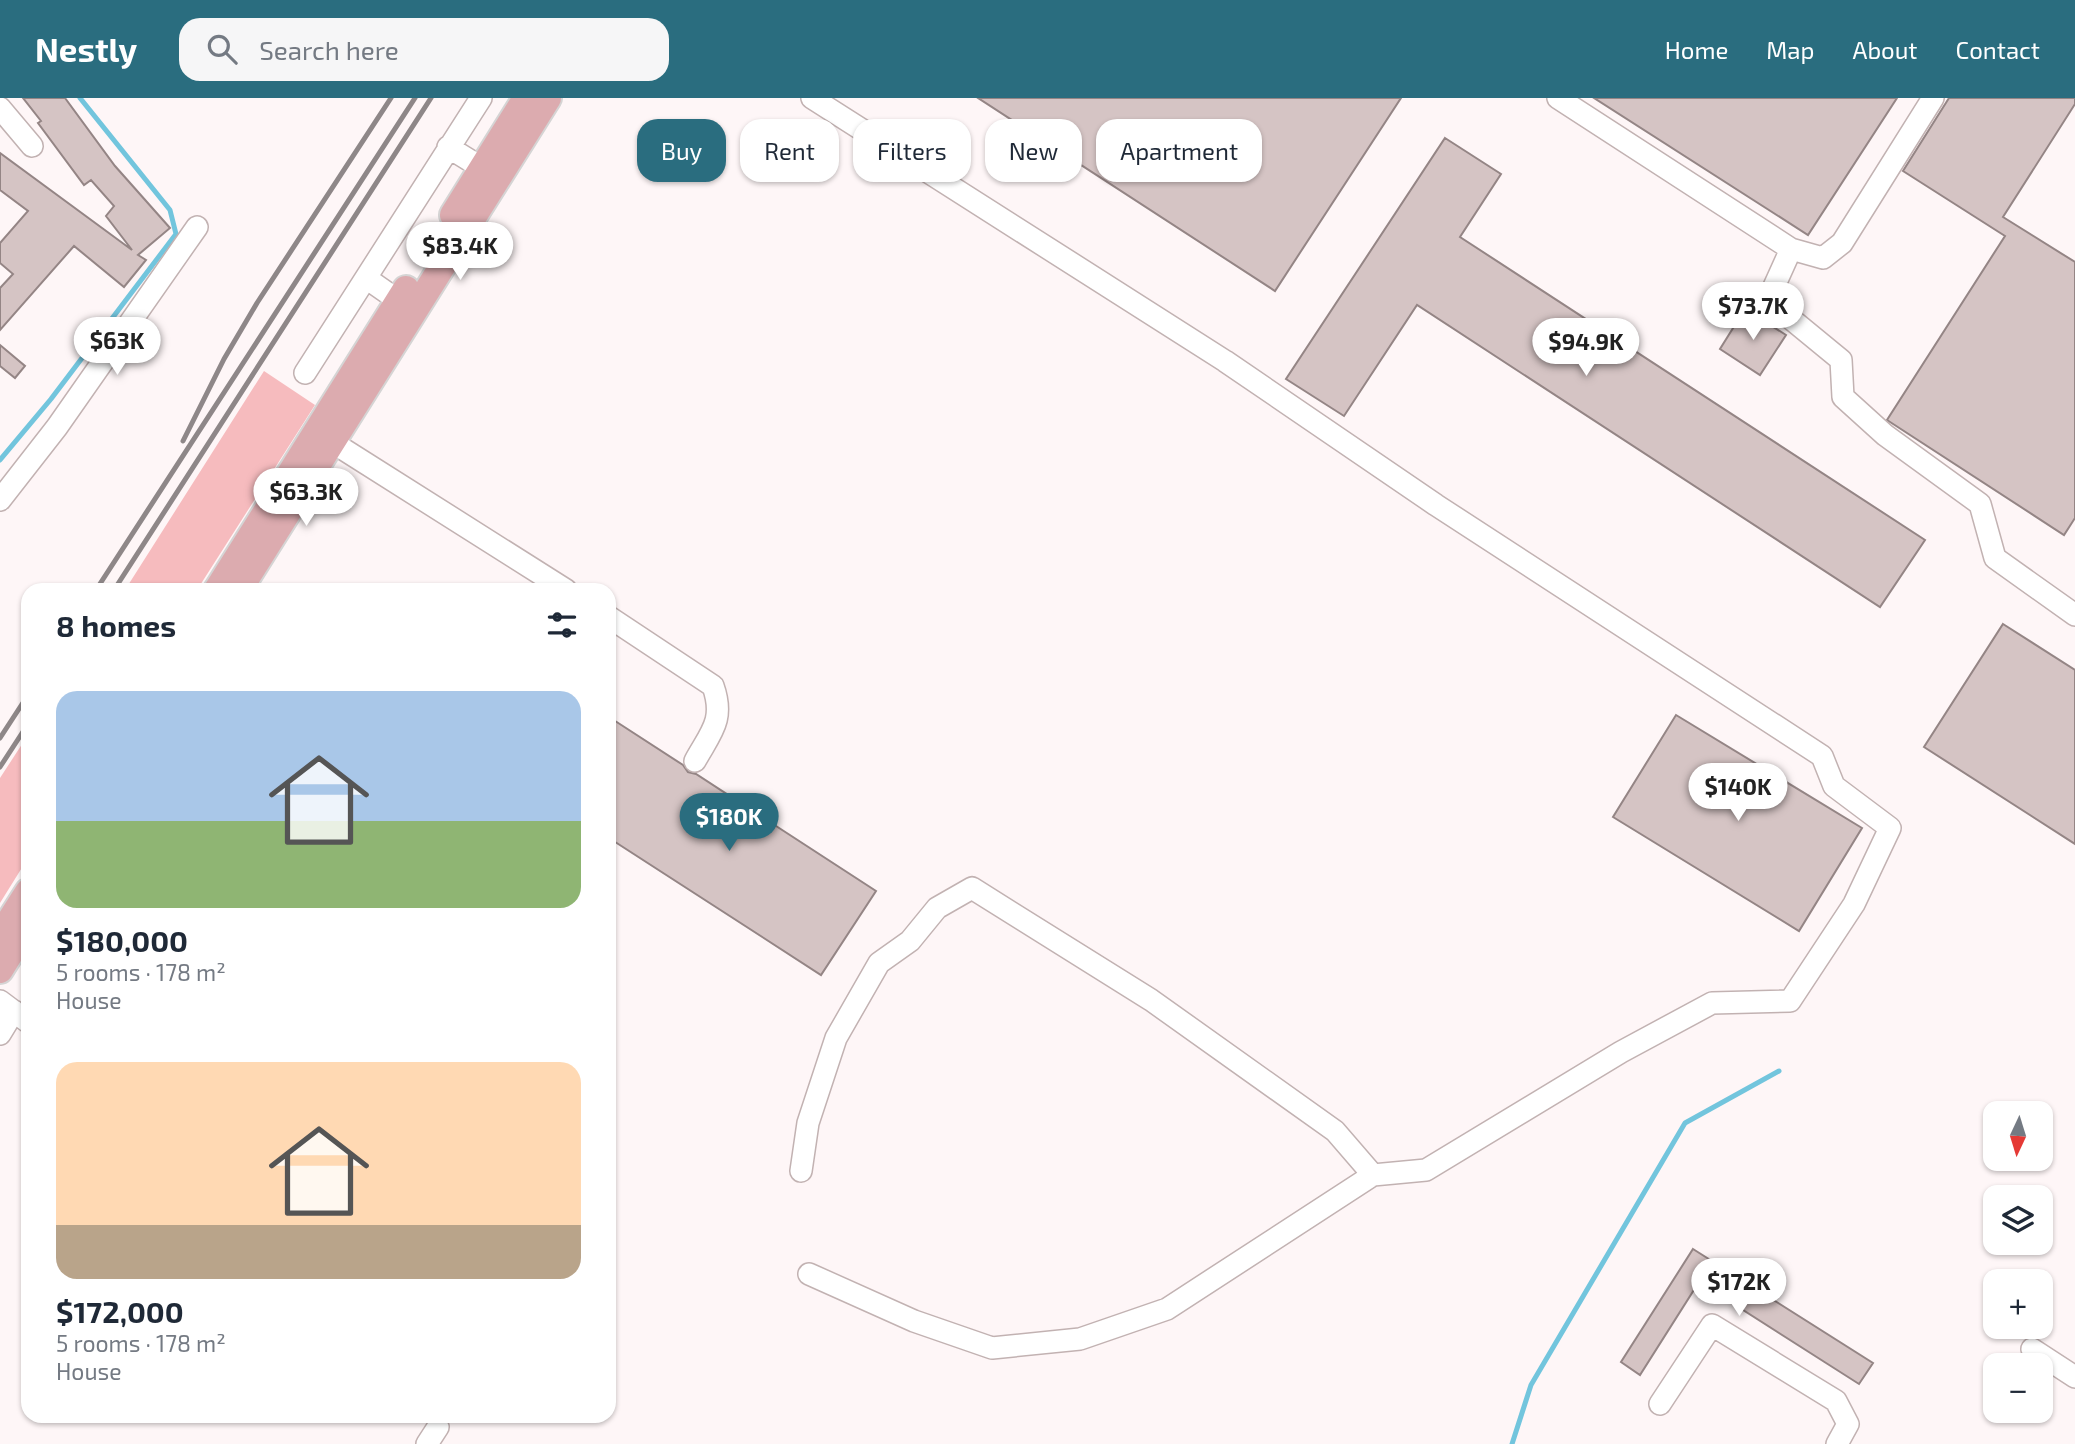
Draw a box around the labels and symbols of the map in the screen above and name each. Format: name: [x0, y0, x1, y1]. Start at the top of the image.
pin: $83.4K: [403, 222, 517, 282]
pin: $73.7K: [1696, 282, 1810, 342]
pin: $63K: [76, 317, 158, 377]
pin: $94.9K: [1529, 318, 1643, 378]
pin: $63.3K: [249, 468, 363, 528]
pin: $140K: [1689, 764, 1787, 823]
pin: $180K: [680, 794, 778, 853]
north arrow: [1983, 1101, 2053, 1171]
pin: $172K: [1690, 1258, 1788, 1318]

